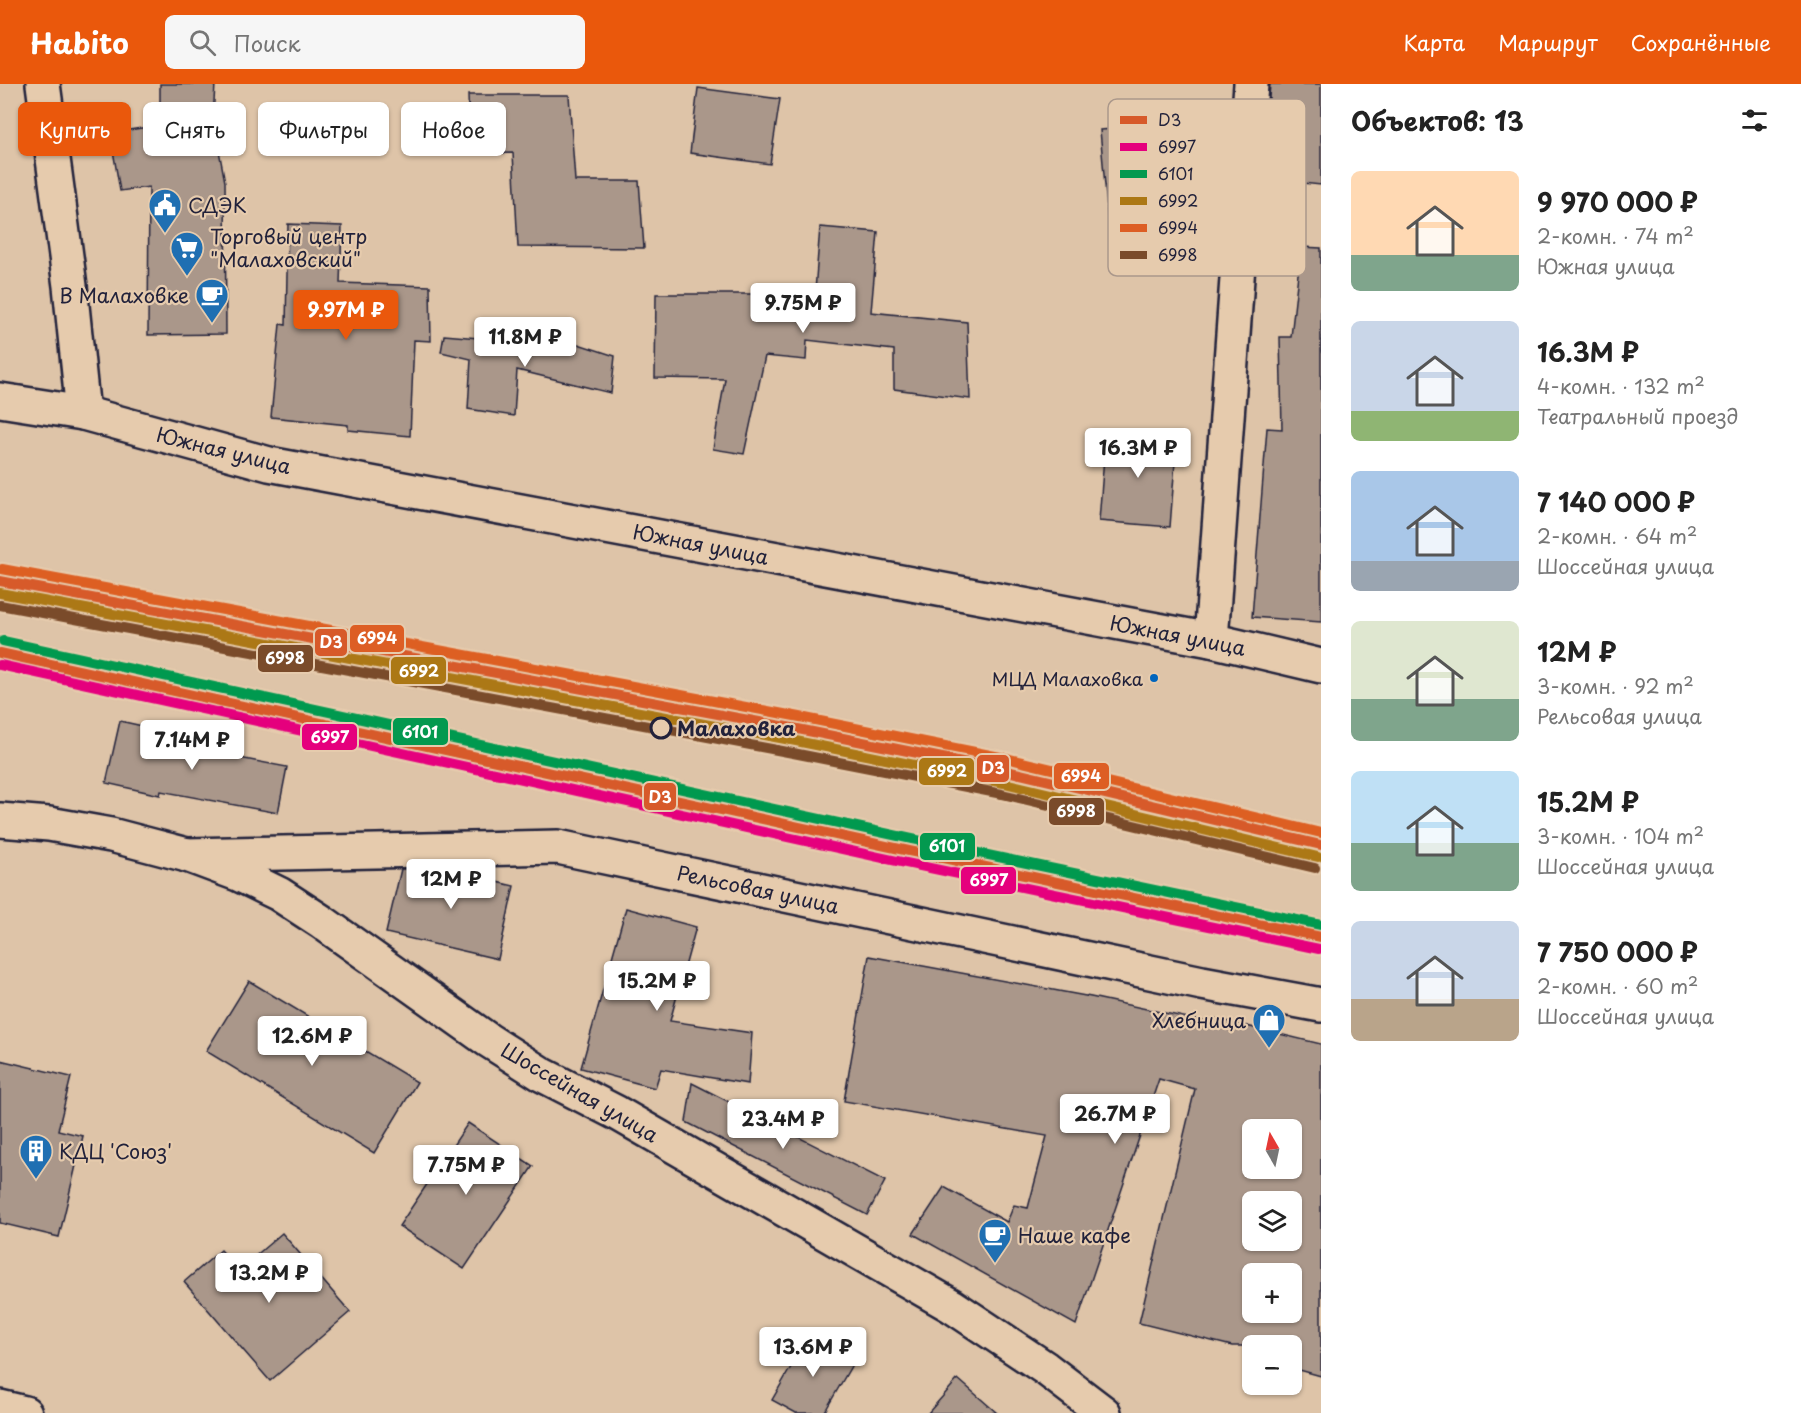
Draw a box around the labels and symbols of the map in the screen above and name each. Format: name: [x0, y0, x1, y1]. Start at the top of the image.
legend: [1108, 99, 1306, 276]
text: D3: [1158, 107, 1181, 131]
text: 6997: [1158, 134, 1196, 158]
text: 6101: [1158, 161, 1193, 185]
public building icon: СДЭК: [147, 187, 183, 234]
text: 6992: [1158, 188, 1198, 212]
place label: СДЭК: [188, 190, 247, 220]
text: 6994: [1158, 215, 1198, 239]
place label: Торговый центр "Малаховский": [210, 221, 367, 274]
supermarket icon: Торговый центр "Малаховский": [169, 230, 205, 277]
text: 6998: [1158, 242, 1197, 266]
cafe icon: В Малаховке: [194, 277, 230, 324]
place label: В Малаховке: [59, 280, 189, 310]
pin: 9.75M ₽: [748, 283, 858, 334]
pin: 9.97M ₽: [291, 290, 401, 341]
pin: 11.8M ₽: [470, 317, 580, 368]
street label: Южная улица: [154, 419, 295, 481]
pin: 16.3M ₽: [1083, 428, 1193, 479]
street label: Южная улица: [631, 516, 772, 572]
street label: Южная улица: [1108, 607, 1249, 663]
line badge: 6994: [349, 624, 405, 653]
text: 6994: [357, 625, 397, 649]
line badge: D3: [314, 628, 348, 657]
text: D3: [319, 629, 343, 653]
line badge: 6998: [257, 644, 314, 673]
text: 6998: [265, 645, 305, 669]
line badge: 6992: [390, 656, 447, 685]
text: 6992: [399, 658, 439, 682]
place label: МЦД Малаховка: [992, 665, 1144, 692]
marker: МЦД Малаховка: [1148, 672, 1160, 684]
place label: Малаховка: [677, 713, 796, 743]
line badge: 6101: [392, 717, 449, 746]
marker: Малаховка: [650, 717, 672, 739]
text: 6101: [402, 719, 438, 743]
pin: 7.14M ₽: [137, 720, 247, 771]
line badge: 6997: [301, 723, 358, 751]
text: 6997: [311, 724, 350, 748]
line badge: D3: [976, 754, 1010, 783]
text: D3: [981, 755, 1005, 779]
line badge: 6992: [918, 757, 975, 786]
text: 6992: [927, 758, 967, 782]
line badge: 6994: [1053, 762, 1110, 790]
text: 6994: [1061, 763, 1101, 787]
line badge: D3: [643, 782, 677, 811]
text: D3: [648, 784, 672, 808]
line badge: 6998: [1048, 797, 1105, 826]
text: 6998: [1056, 798, 1096, 822]
line badge: 6101: [919, 832, 976, 861]
text: 6101: [929, 833, 965, 857]
street label: Рельсовая улица: [674, 857, 842, 921]
pin: 12M ₽: [409, 859, 493, 910]
line badge: 6997: [960, 866, 1017, 895]
text: 6997: [970, 867, 1009, 891]
pin: 15.2M ₽: [602, 961, 712, 1012]
shop icon: Хлебница: [1251, 1002, 1287, 1049]
place label: Хлебница: [1152, 1005, 1246, 1035]
pin: 12.6M ₽: [257, 1016, 367, 1067]
street label: Шоссейная улица: [496, 1035, 665, 1149]
pin: 26.7M ₽: [1060, 1094, 1170, 1145]
pin: 23.4M ₽: [728, 1099, 838, 1150]
north arrow: [1242, 1119, 1302, 1179]
building icon: КДЦ 'Союз': [18, 1133, 54, 1180]
place label: КДЦ 'Союз': [59, 1136, 172, 1166]
pin: 7.75M ₽: [411, 1145, 521, 1196]
cafe icon: Наше кафе: [977, 1217, 1013, 1264]
place label: Наше кафе: [1018, 1220, 1131, 1250]
pin: 13.2M ₽: [214, 1253, 324, 1304]
pin: 13.6M ₽: [758, 1327, 868, 1378]

